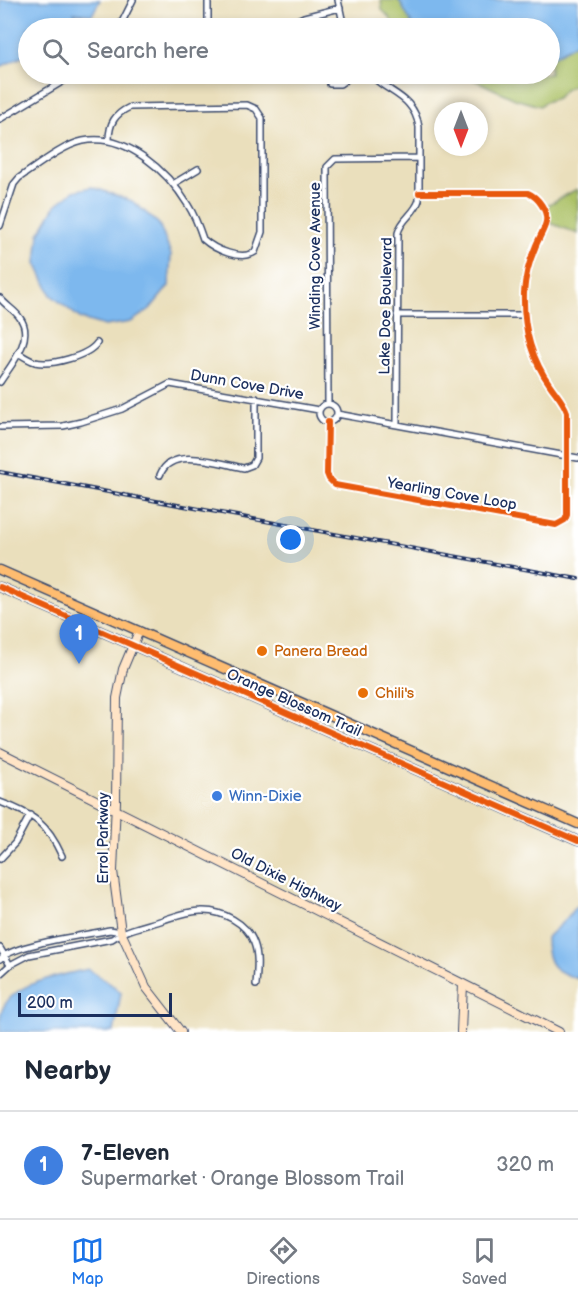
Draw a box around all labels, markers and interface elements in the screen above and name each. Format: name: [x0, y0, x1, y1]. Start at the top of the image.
search box: [18, 18, 560, 84]
icon: search: [39, 35, 72, 68]
text: Search here: [87, 38, 209, 65]
north arrow: [434, 102, 488, 156]
street label: Winding Cove Avenue: [306, 182, 325, 330]
street label: Lake Doe Boulevard: [375, 237, 397, 375]
street label: Dunn Cove Drive: [189, 366, 305, 404]
street label: Yearling Cove Loop: [385, 473, 519, 515]
your location: [276, 525, 305, 554]
pin: 1: [60, 614, 98, 664]
place label: Panera Bread: [274, 642, 368, 661]
marker: Panera Bread: [255, 644, 269, 658]
street label: Orange Blossom Trail: [224, 665, 364, 741]
place label: Chili's: [375, 684, 415, 703]
marker: Chili's: [356, 686, 370, 700]
place label: Winn-Dixie: [229, 787, 302, 806]
marker: Winn-Dixie: [210, 789, 224, 803]
street label: Errol Parkway: [94, 792, 113, 884]
street label: Old Dixie Highway: [227, 844, 345, 916]
scale bar: [18, 990, 172, 1018]
text: 200 m: [27, 994, 73, 1013]
text: Nearby: [24, 1056, 111, 1087]
text: 7-Eleven: [81, 1140, 170, 1167]
text: 1: [39, 1153, 48, 1177]
text: 320 m: [496, 1153, 554, 1177]
text: Supermarket · Orange Blossom Trail: [81, 1167, 404, 1191]
tab: Map: [71, 1234, 104, 1289]
tab: Directions: [246, 1234, 320, 1289]
tab: Saved: [462, 1234, 507, 1289]

